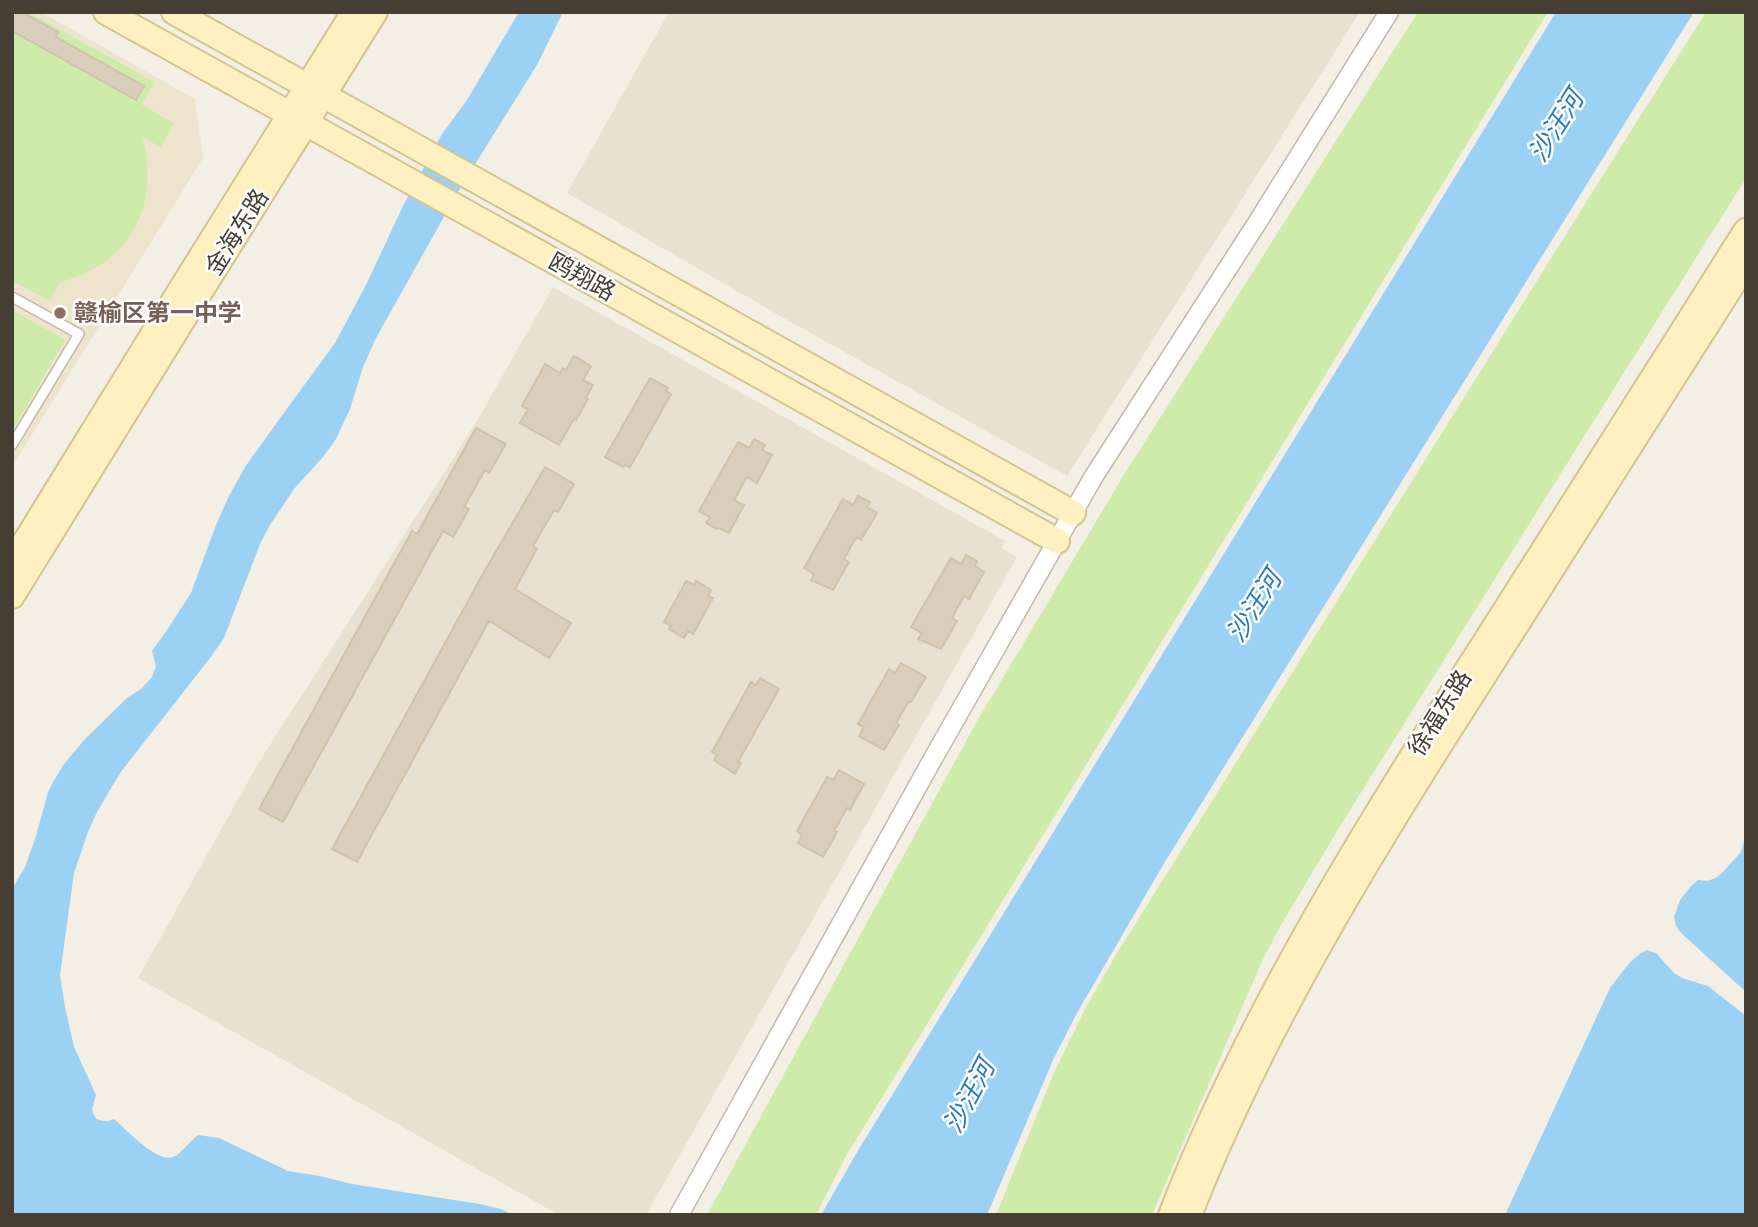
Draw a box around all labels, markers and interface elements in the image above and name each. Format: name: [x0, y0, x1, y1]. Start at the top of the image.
water label: 沙汪河: [1521, 80, 1593, 168]
street label: 金海东路: [198, 183, 275, 281]
street label: 鸥翔路: [543, 246, 621, 308]
place label: 赣榆区第一中学: [74, 297, 242, 328]
marker: 赣榆区第一中学: [52, 305, 68, 321]
water label: 沙汪河: [1219, 560, 1291, 648]
street label: 徐福东路: [1401, 664, 1478, 762]
water label: 沙汪河: [936, 1049, 1004, 1138]

